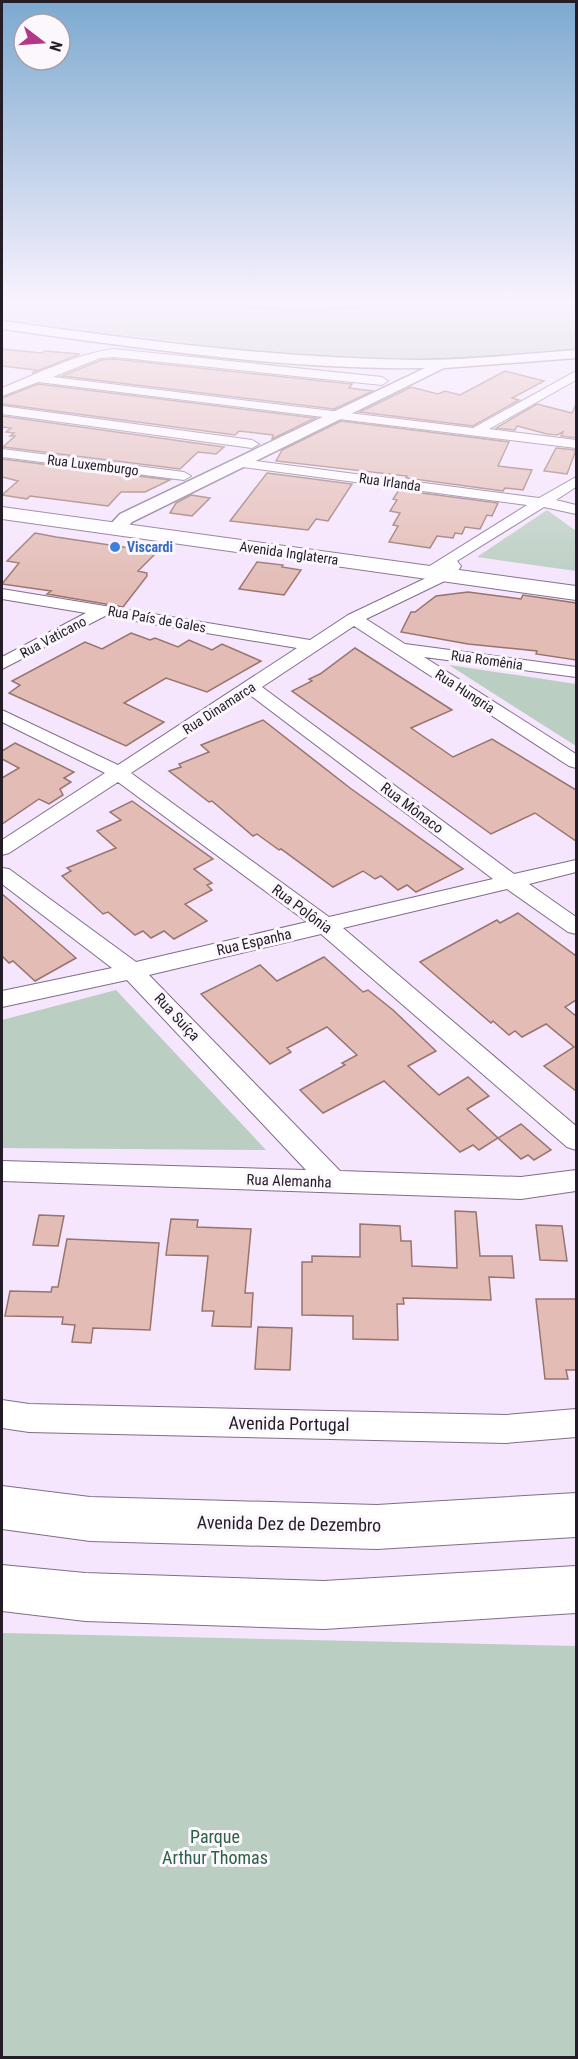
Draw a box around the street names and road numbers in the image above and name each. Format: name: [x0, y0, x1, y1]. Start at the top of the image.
street label: Rua Luxemburgo: [46, 451, 140, 479]
street label: Rua Irlanda: [358, 470, 422, 494]
street label: Avenida Inglaterra: [238, 538, 340, 568]
street label: Rua País de Gales: [107, 603, 207, 635]
street label: Rua Vaticano: [17, 613, 89, 661]
street label: Rua Romênia: [450, 647, 524, 673]
street label: Rua Hungria: [432, 666, 498, 716]
street label: Rua Dinamarca: [180, 679, 258, 737]
street label: Rua Mônaco: [377, 779, 447, 837]
street label: Rua Polônia: [268, 881, 336, 937]
street label: Rua Espanha: [215, 925, 293, 959]
street label: Rua Suíça: [150, 989, 204, 1045]
street label: Rua Alemanha: [246, 1171, 332, 1191]
street label: Avenida Portugal: [228, 1412, 350, 1435]
street label: Avenida Dez de Dezembro: [197, 1511, 381, 1536]

